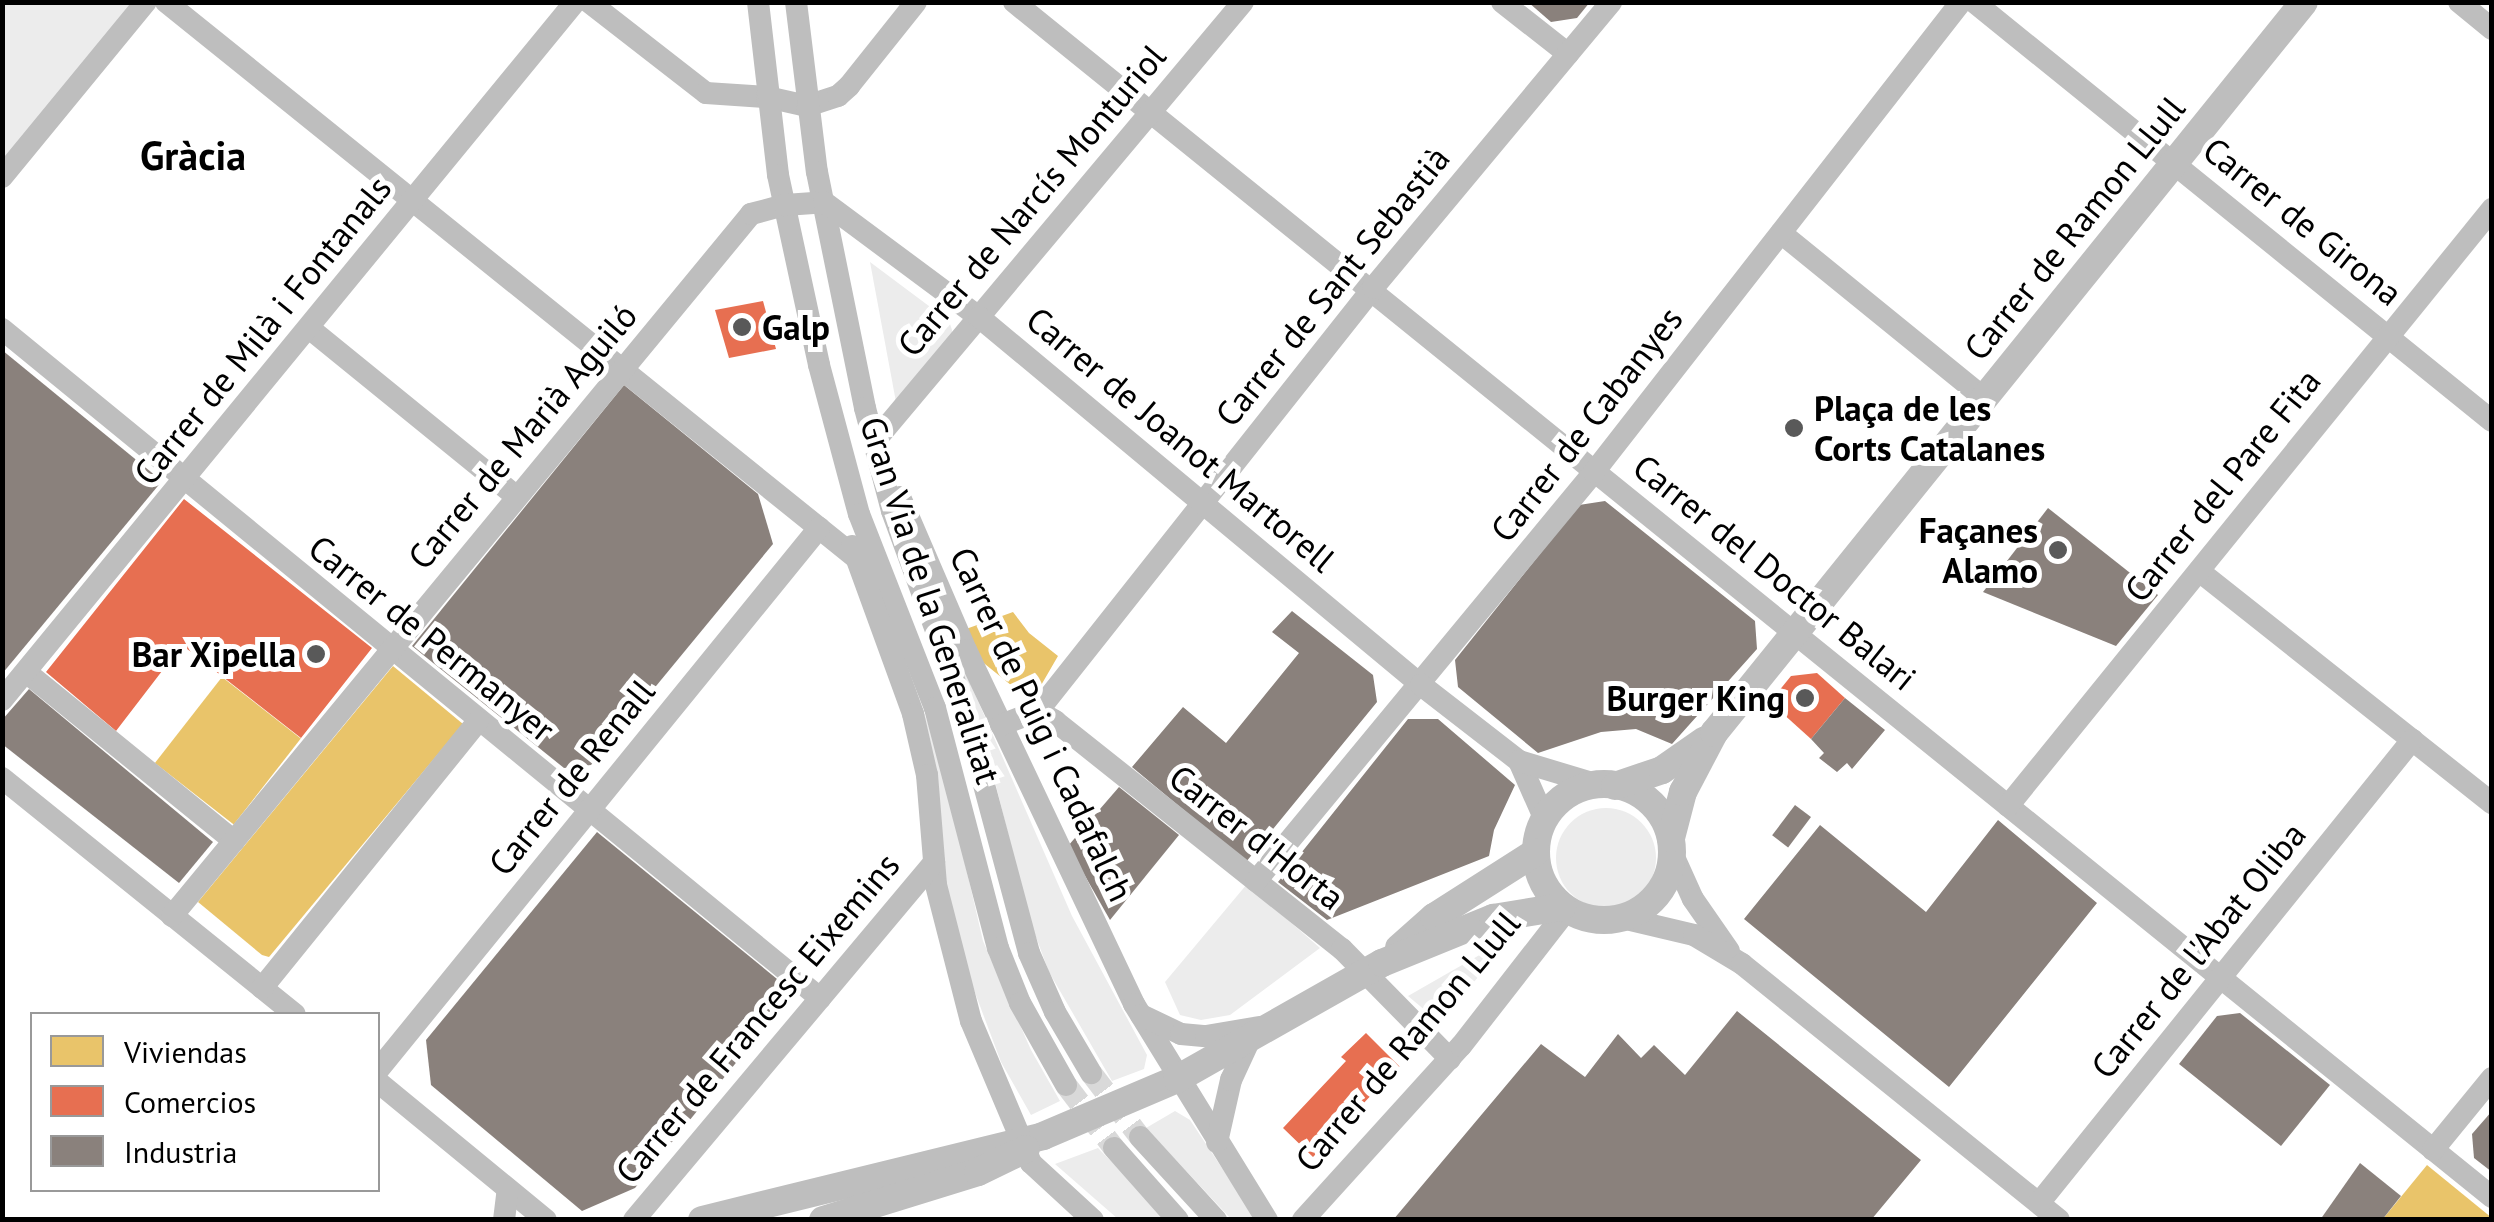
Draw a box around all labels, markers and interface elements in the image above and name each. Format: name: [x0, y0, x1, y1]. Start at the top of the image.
street label: Carrer de Narcís Monturiol: [888, 36, 1174, 364]
street label: Carrer de Ramon Llull: [1955, 88, 2193, 368]
street label: Carrer de Girona: [2195, 128, 2411, 314]
district label: Gràcia: [140, 131, 246, 179]
street label: Carrer de Sant Sebastià: [1206, 138, 1458, 434]
street label: Carrer de Milà i Fontanals: [125, 167, 399, 493]
street label: Carrer de Marià Aguiló: [398, 294, 646, 578]
street label: Carrer de Joanot Martorell: [1018, 298, 1344, 580]
street label: Carrer de Cabanyes: [1481, 298, 1691, 550]
place label: Galp: [762, 306, 830, 348]
marker: Galp: [731, 316, 753, 338]
street label: Carrer del Pare Fita: [2115, 360, 2329, 610]
place label: Plaça de les Corts Catalanes: [1814, 387, 2046, 469]
street label: Gran Via de la Generalitat: [852, 411, 1010, 789]
marker: Plaça de les Corts Catalanes: [1783, 417, 1805, 439]
street label: Carrer del Doctor Balari: [1625, 445, 1925, 699]
place label: Façanes Alamo: [1919, 509, 2038, 591]
street label: Carrer de Permanyer: [301, 526, 563, 750]
marker: Façanes Alamo: [2047, 539, 2069, 561]
street label: Carrer de Puig i Cadafalch: [941, 540, 1143, 908]
place label: Bar Xipella: [131, 633, 296, 675]
marker: Bar Xipella: [305, 643, 327, 665]
street label: Carrer de Renall: [479, 671, 663, 883]
place label: Burger King: [1607, 677, 1785, 719]
marker: Burger King: [1794, 687, 1816, 709]
street label: Carrer d'Horta: [1161, 756, 1353, 918]
street label: Carrer de l'Abat Oliba: [2082, 814, 2314, 1086]
street label: Carrer de Francesc Eixemins: [606, 844, 908, 1192]
street label: Carrer de Ramon Llull: [1286, 902, 1528, 1180]
legend: [30, 1012, 380, 1192]
text: Viviendas: [124, 1032, 247, 1071]
text: Comercios: [124, 1082, 256, 1121]
text: Industria: [124, 1132, 237, 1171]

